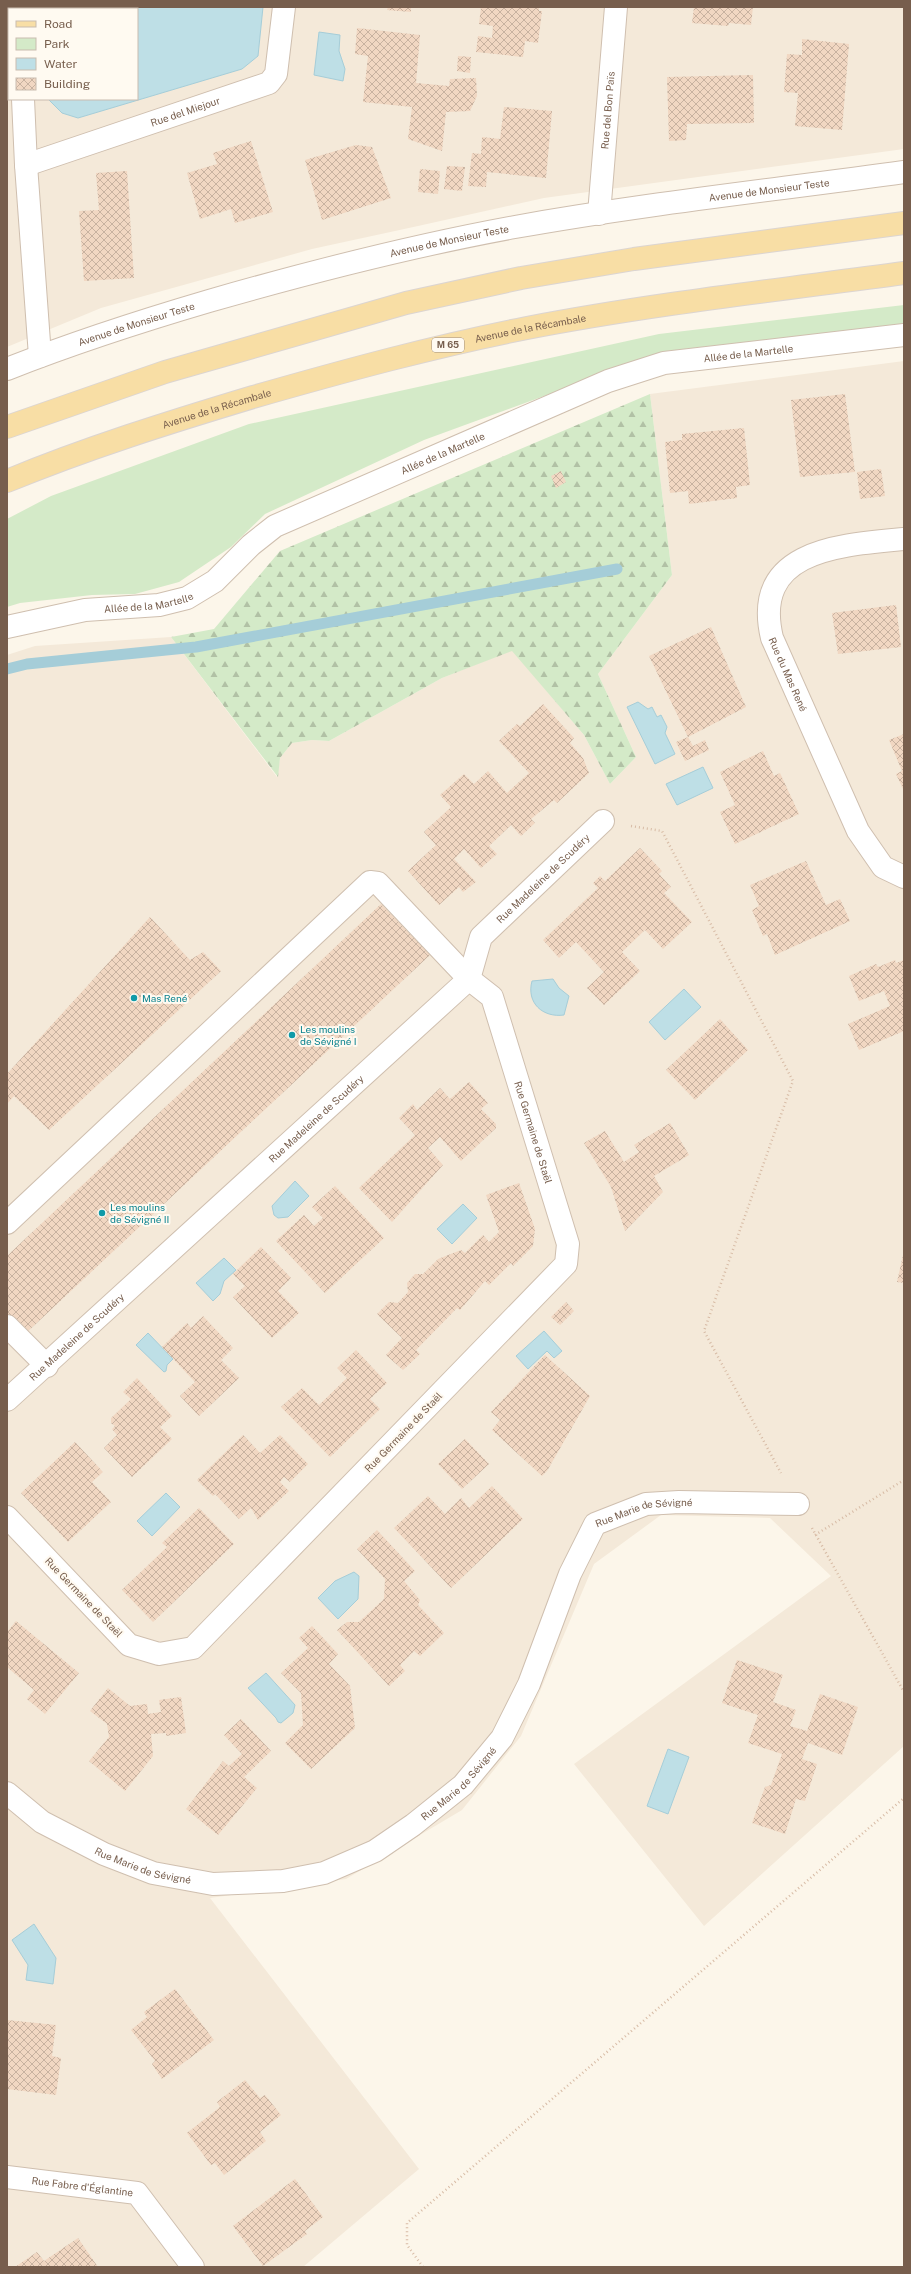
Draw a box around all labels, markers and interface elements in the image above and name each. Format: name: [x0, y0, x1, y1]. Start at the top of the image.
legend: [8, 8, 138, 100]
text: Road: [44, 17, 72, 31]
text: Park: [44, 37, 70, 51]
text: Water: [44, 57, 78, 71]
street label: Rue del Bon Païs: [598, 71, 617, 150]
text: Building: [44, 77, 90, 91]
street label: Rue del Miejour: [149, 94, 222, 129]
street label: Avenue de Monsieur Teste: [708, 176, 830, 204]
street label: Avenue de Monsieur Teste: [388, 222, 510, 259]
street label: Avenue de Monsieur Teste: [77, 300, 196, 348]
street label: Avenue de la Récambale: [473, 311, 587, 345]
road number: M 65: [432, 338, 464, 352]
street label: Allée de la Martelle: [703, 342, 794, 364]
street label: Avenue de la Récambale: [161, 386, 273, 431]
street label: Allée de la Martelle: [399, 429, 487, 477]
street label: Allée de la Martelle: [104, 589, 196, 615]
street label: Rue du Mas René: [766, 635, 810, 714]
street label: Rue Madeleine de Scudéry: [494, 831, 592, 925]
place label: Mas René: [142, 992, 188, 1004]
marker: Mas René: [129, 993, 139, 1003]
place label: Les moulins de Sévigné I: [300, 1023, 357, 1047]
marker: Les moulins de Sévigné I: [287, 1030, 297, 1040]
street label: Rue Madeleine de Scudéry: [266, 1072, 366, 1165]
street label: Rue Germaine de Staël: [512, 1079, 555, 1185]
place label: Les moulins de Sévigné II: [110, 1201, 169, 1225]
marker: Les moulins de Sévigné II: [97, 1208, 107, 1218]
street label: Rue Madeleine de Scudéry: [27, 1290, 127, 1383]
street label: Rue Germaine de Staël: [362, 1390, 444, 1474]
street label: Rue Marie de Sévigné: [593, 1496, 693, 1529]
street label: Rue Germaine de Staël: [43, 1555, 125, 1639]
street label: Rue Marie de Sévigné: [418, 1744, 499, 1823]
street label: Rue Marie de Sévigné: [93, 1844, 192, 1886]
street label: Rue Fabre d'Églantine: [31, 2174, 134, 2199]

